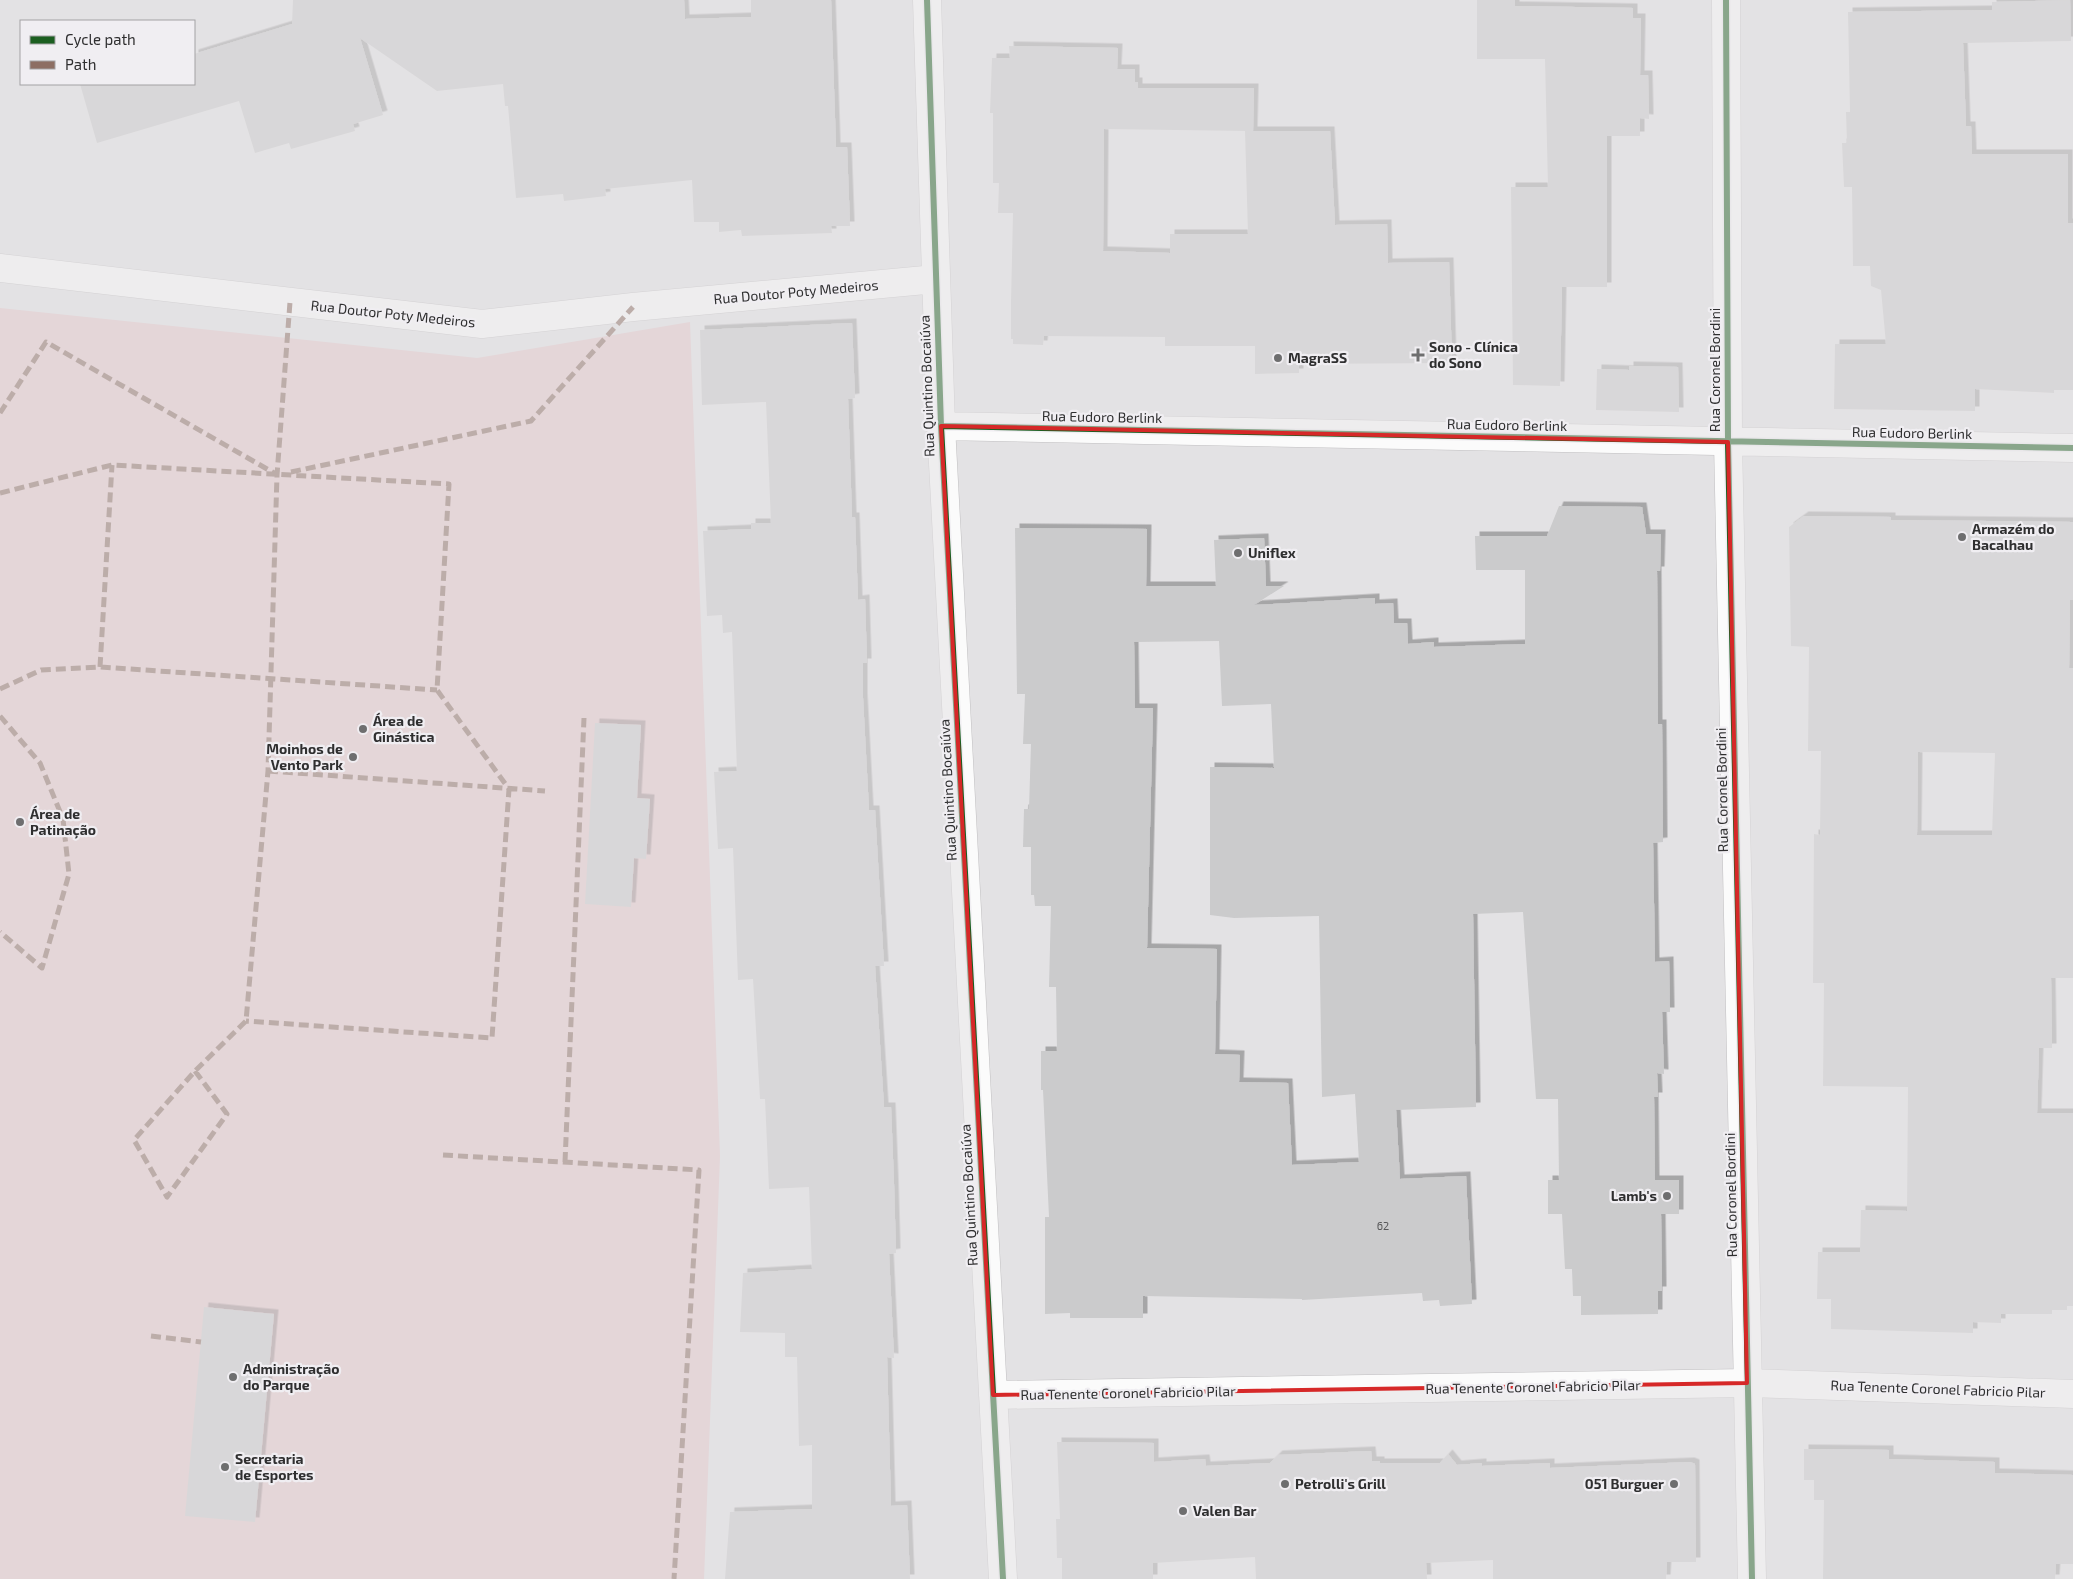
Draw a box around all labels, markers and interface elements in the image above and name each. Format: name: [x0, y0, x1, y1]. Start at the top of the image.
legend: [20, 20, 195, 85]
text: Cycle path: [65, 30, 136, 48]
text: Path: [65, 55, 96, 73]
street label: Rua Doutor Poty Medeiros: [713, 276, 879, 307]
street label: Rua Doutor Poty Medeiros: [310, 296, 476, 331]
street label: Rua Coronel Bordini: [1706, 308, 1723, 432]
street label: Rua Quintino Bocaiúva: [916, 315, 937, 457]
place label: Sono - Clínica do Sono: [1429, 338, 1518, 371]
marker: Sono - Clínica do Sono: [1411, 348, 1425, 362]
place label: MagraSS: [1288, 349, 1347, 366]
marker: MagraSS: [1272, 352, 1284, 364]
street label: Rua Eudoro Berlink: [1042, 407, 1162, 426]
street label: Rua Eudoro Berlink: [1447, 415, 1567, 434]
street label: Rua Eudoro Berlink: [1852, 423, 1972, 442]
place label: Armazém do Bacalhau: [1972, 520, 2055, 553]
marker: Armazém do Bacalhau: [1956, 531, 1968, 543]
place label: Uniflex: [1248, 544, 1296, 561]
marker: Uniflex: [1232, 547, 1244, 559]
place label: Área de Ginástica: [373, 712, 434, 745]
street label: Rua Quintino Bocaiúva: [935, 719, 960, 861]
marker: Área de Ginástica: [357, 723, 369, 735]
street label: Rua Coronel Bordini: [1712, 728, 1731, 852]
place label: Moinhos de Vento Park: [266, 740, 343, 773]
marker: Moinhos de Vento Park: [347, 751, 359, 763]
place label: Área de Patinação: [30, 805, 96, 839]
marker: Área de Patinação: [14, 816, 26, 828]
street label: Rua Quintino Bocaiúva: [956, 1124, 981, 1266]
street label: Rua Coronel Bordini: [1721, 1133, 1740, 1257]
place label: Lamb's: [1611, 1187, 1657, 1204]
marker: Lamb's: [1661, 1190, 1673, 1202]
house number: 62: [1377, 1219, 1389, 1232]
place label: Administração do Parque: [243, 1360, 339, 1393]
marker: Administração do Parque: [227, 1371, 239, 1383]
street label: Rua Tenente Coronel Fabricio Pilar: [1425, 1376, 1641, 1397]
street label: Rua Tenente Coronel Fabricio Pilar: [1830, 1376, 2046, 1401]
street label: Rua Tenente Coronel Fabricio Pilar: [1020, 1382, 1236, 1403]
place label: Secretaria de Esportes: [235, 1450, 314, 1483]
marker: Secretaria de Esportes: [219, 1461, 231, 1473]
place label: Petrolli's Grill: [1295, 1475, 1386, 1492]
place label: 051 Burguer: [1585, 1475, 1664, 1492]
marker: Petrolli's Grill: [1279, 1478, 1291, 1490]
marker: 051 Burguer: [1668, 1478, 1680, 1490]
place label: Valen Bar: [1193, 1502, 1256, 1519]
marker: Valen Bar: [1177, 1505, 1189, 1517]

